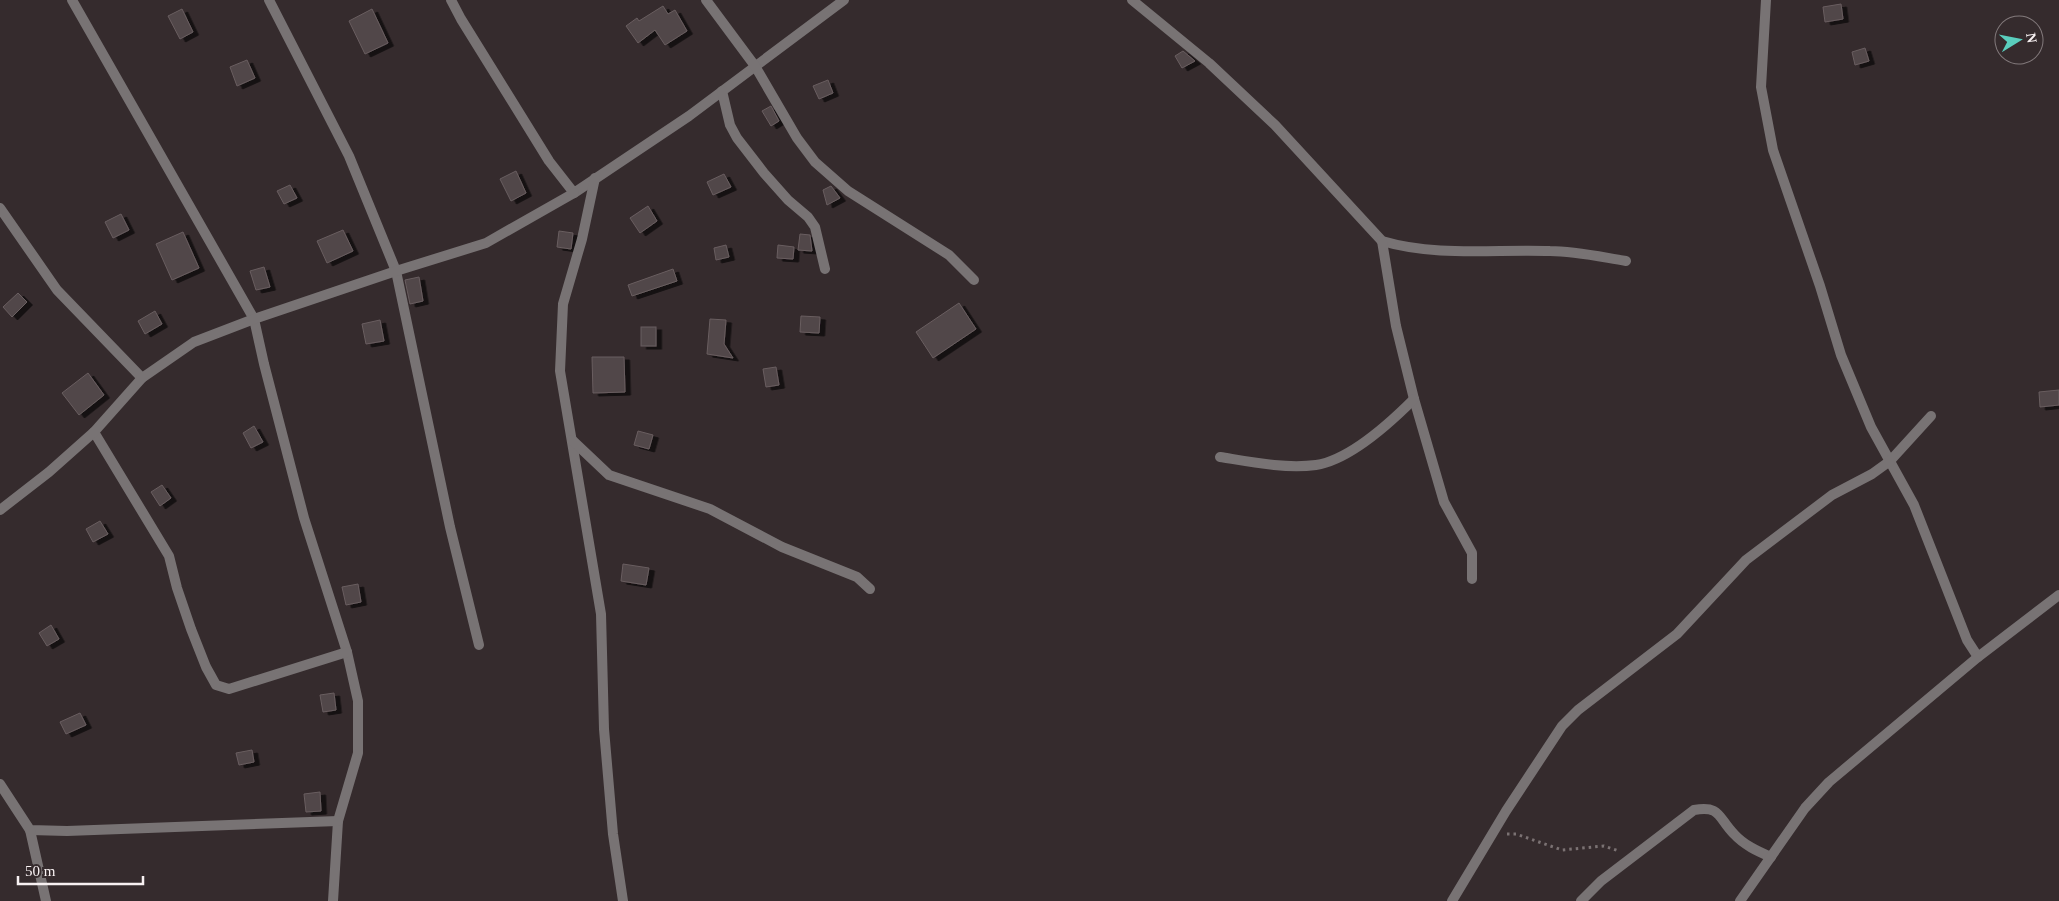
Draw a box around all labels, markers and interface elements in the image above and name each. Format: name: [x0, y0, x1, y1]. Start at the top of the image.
north arrow: [1994, 15, 2044, 65]
text: N: [2023, 32, 2040, 44]
scale bar: [18, 854, 142, 886]
text: 50 m: [25, 863, 56, 879]

